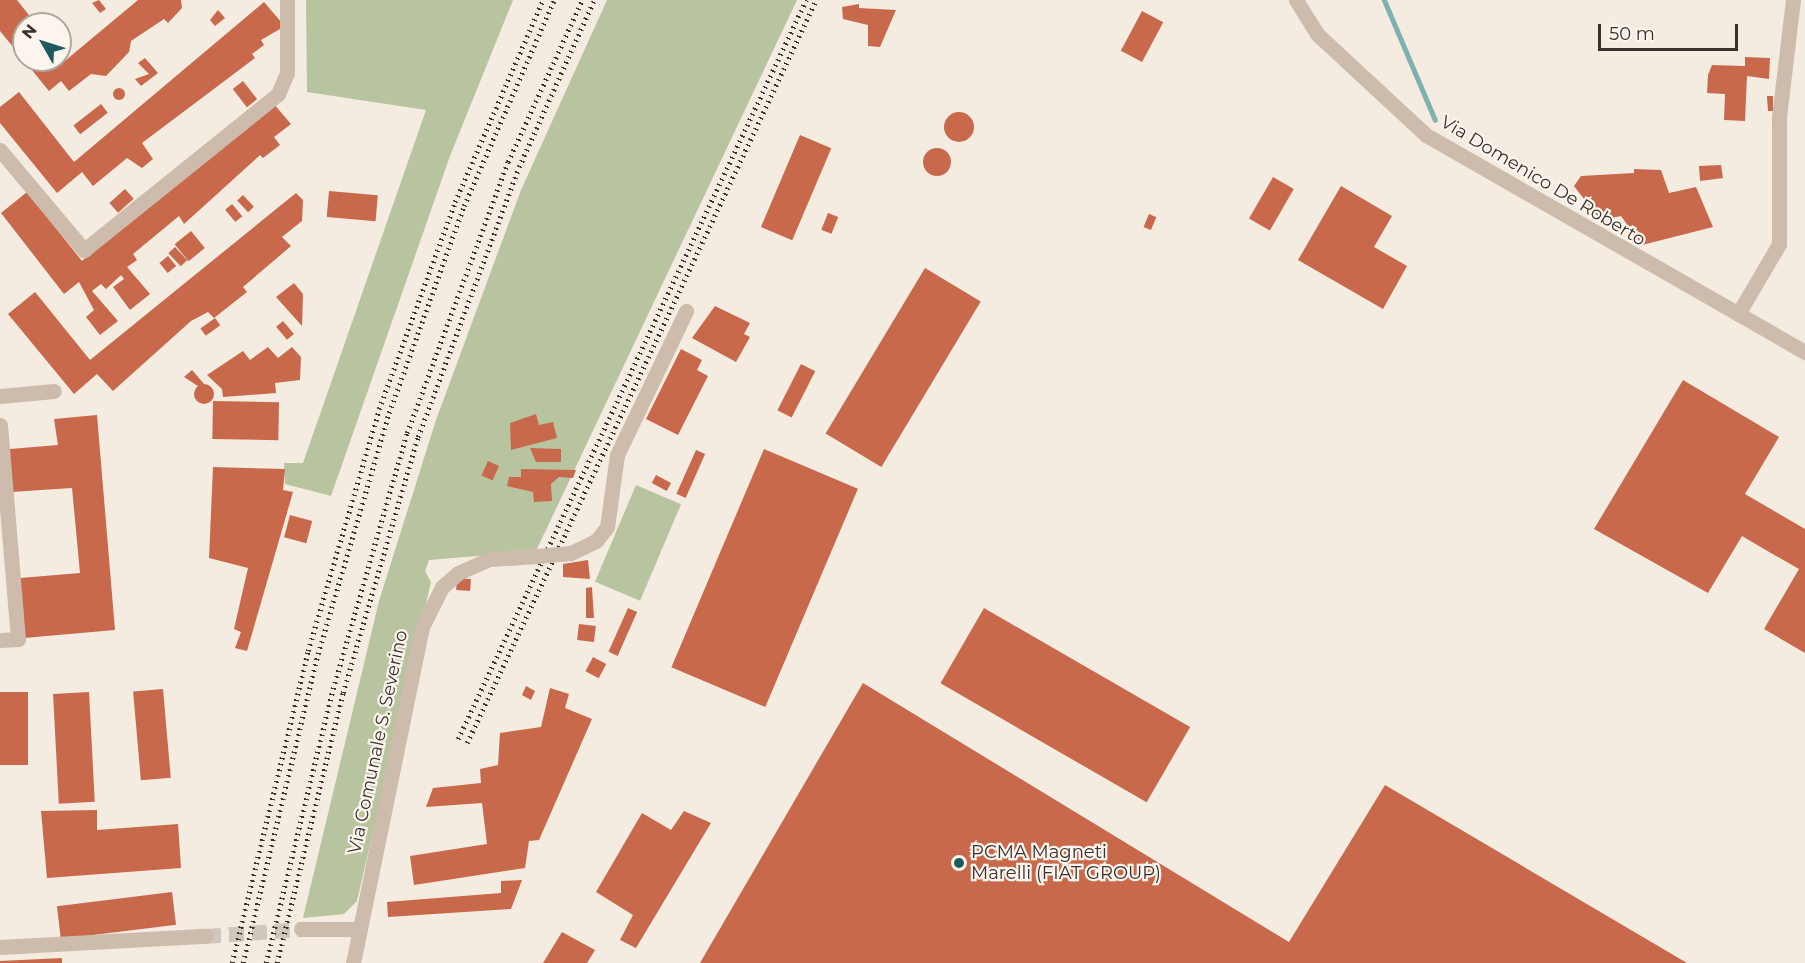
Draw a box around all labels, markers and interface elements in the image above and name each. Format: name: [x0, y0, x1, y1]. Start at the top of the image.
north arrow: [12, 12, 72, 72]
scale bar: [1601, 12, 1740, 50]
text: N: [18, 21, 41, 43]
text: 50 m: [1609, 23, 1655, 45]
street label: Via Domenico De Roberto: [1437, 111, 1649, 251]
street label: Via Comunale S. Severino: [344, 628, 412, 856]
place label: PCMA Magneti Marelli (FIAT GROUP): [971, 842, 1161, 884]
marker: PCMA Magneti Marelli (FIAT GROUP): [952, 856, 966, 870]

